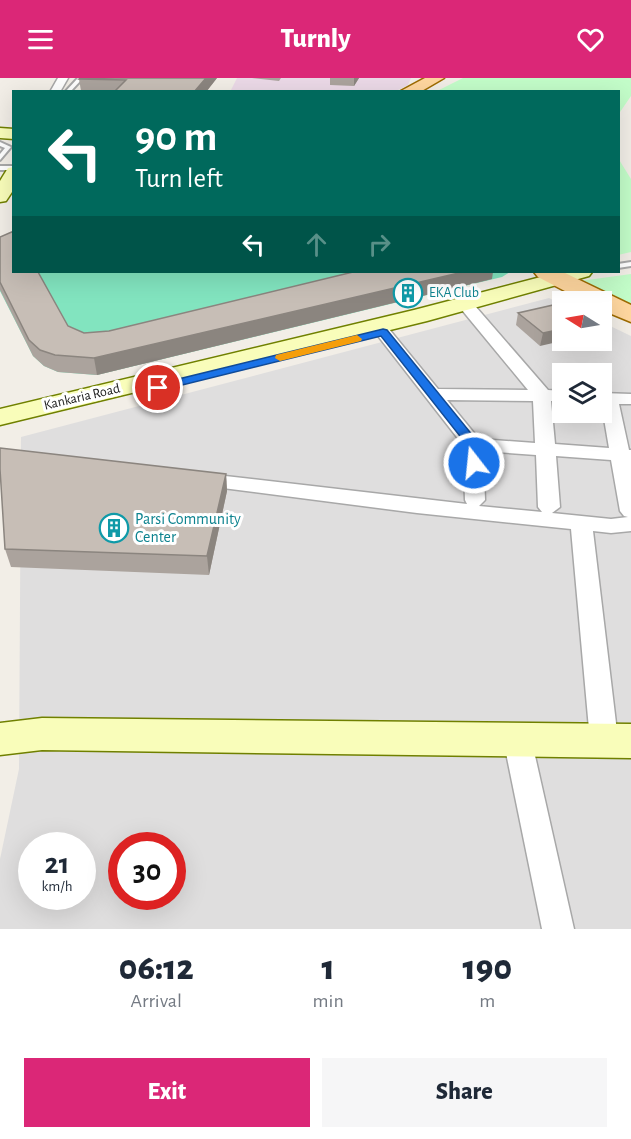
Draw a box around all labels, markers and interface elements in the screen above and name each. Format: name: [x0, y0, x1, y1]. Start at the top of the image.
icon: menu: [24, 23, 57, 56]
icon: heart: [574, 23, 607, 56]
text: Turnly: [280, 25, 351, 52]
icon: left: [36, 114, 114, 192]
text: 90 m: [135, 116, 217, 158]
text: Turn left: [135, 165, 223, 192]
icon: left: [237, 228, 270, 261]
icon: ahead: [300, 228, 333, 261]
icon: right: [363, 228, 396, 261]
building icon: EKA Club: [392, 277, 424, 309]
place label: EKA Club: [429, 286, 479, 300]
north arrow: [552, 291, 612, 351]
map controls: [552, 291, 612, 423]
pin: [132, 362, 183, 413]
button: layers: [552, 363, 612, 423]
icon: arrive: [141, 371, 174, 404]
street label: Kankaria Road: [42, 381, 122, 413]
position arrow: [442, 431, 506, 495]
place label: Parsi Community Center: [135, 511, 241, 545]
building icon: Parsi Community Center: [98, 512, 130, 544]
speed limit sign: 30: [108, 832, 186, 910]
text: 21: [45, 849, 69, 879]
text: km/h: [42, 879, 72, 894]
text: 06:12: [119, 950, 194, 986]
text: 1: [322, 950, 335, 986]
text: 190: [463, 950, 512, 986]
text: Arrival: [131, 991, 182, 1011]
text: min: [313, 991, 344, 1011]
text: m: [479, 991, 495, 1011]
button: Exit: [24, 1058, 310, 1127]
button: Share: [322, 1058, 607, 1127]

